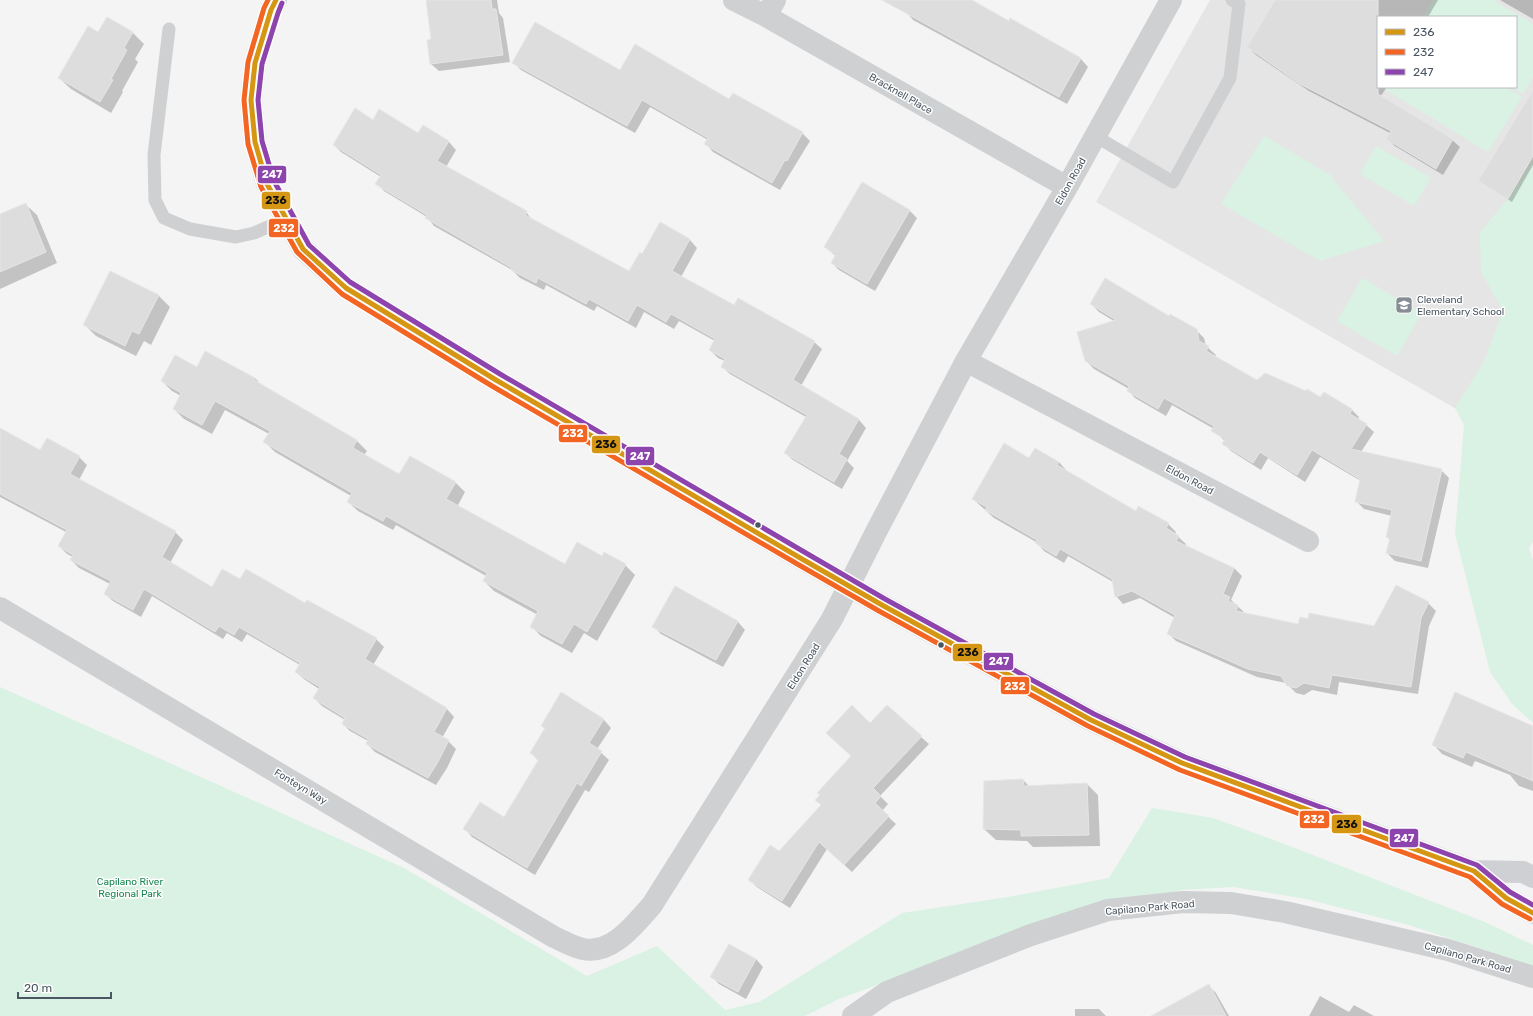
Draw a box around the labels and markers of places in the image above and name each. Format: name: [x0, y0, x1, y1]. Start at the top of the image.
place label: Cleveland Elementary School: [1417, 294, 1504, 318]
school or university icon: Cleveland Elementary School: [1394, 295, 1414, 315]
unlabelled marker: [753, 520, 763, 530]
unlabelled marker: [936, 640, 946, 650]

